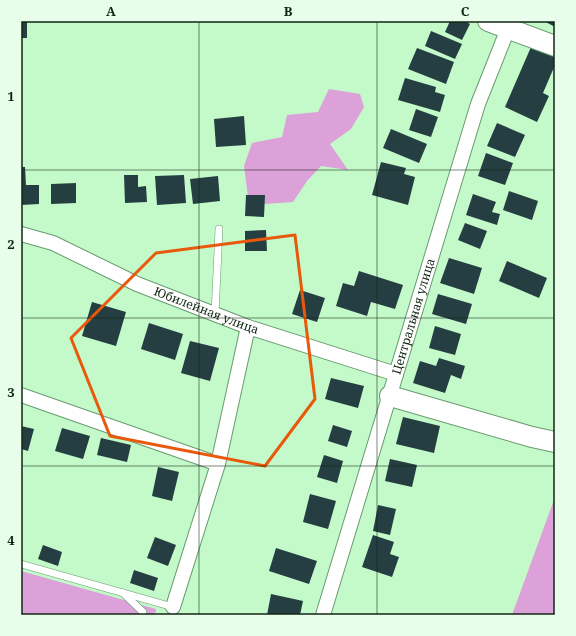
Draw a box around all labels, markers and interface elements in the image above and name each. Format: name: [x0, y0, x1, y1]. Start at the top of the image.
text: A: [106, 2, 116, 20]
text: B: [284, 2, 293, 20]
text: C: [461, 2, 470, 20]
text: 1: [7, 87, 15, 105]
text: 2: [7, 235, 15, 253]
street label: Центральная улица: [387, 256, 439, 376]
street label: Юбилейная улица: [152, 282, 261, 338]
text: 3: [7, 383, 15, 401]
text: 4: [7, 531, 15, 549]

